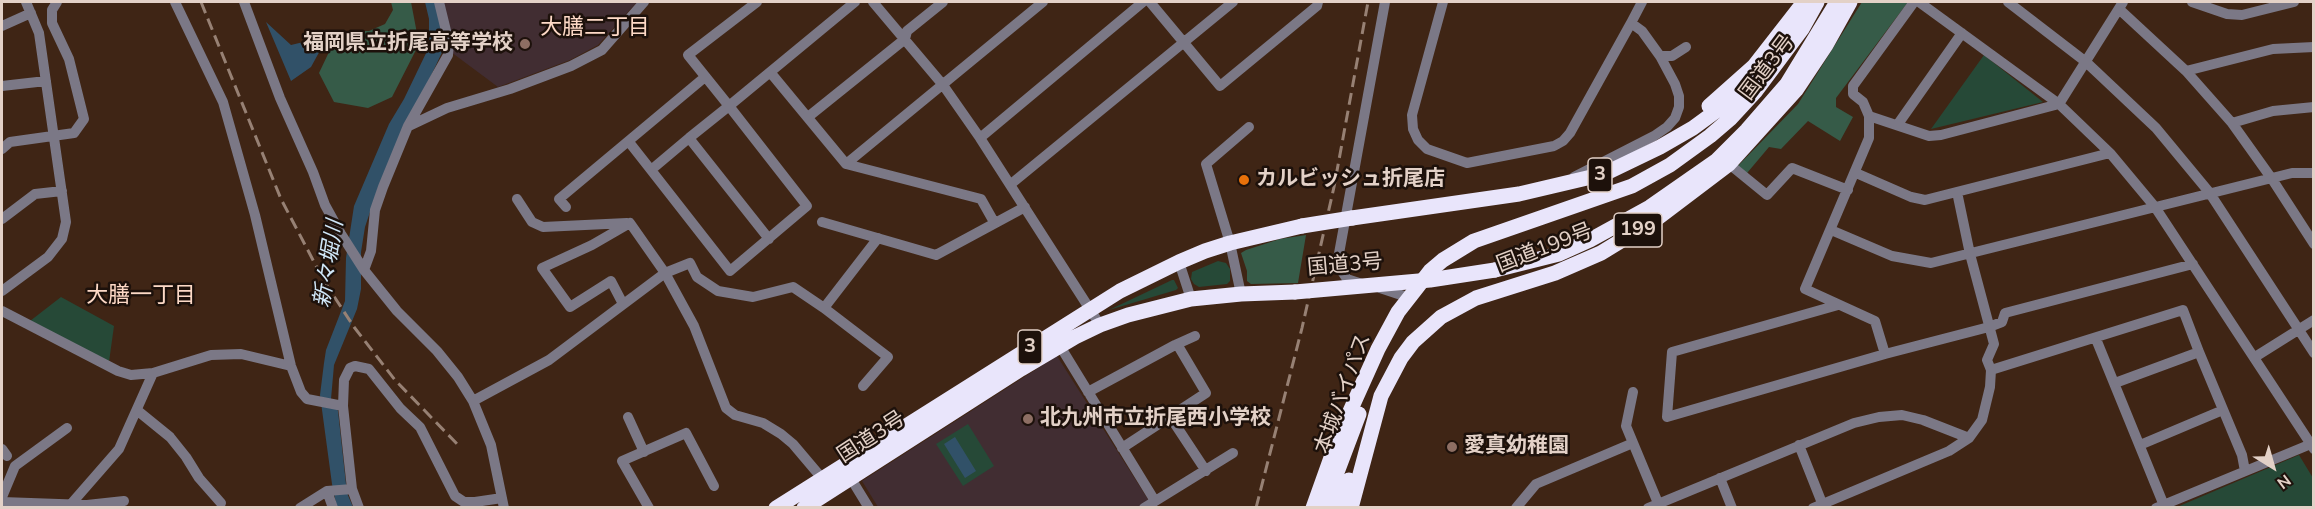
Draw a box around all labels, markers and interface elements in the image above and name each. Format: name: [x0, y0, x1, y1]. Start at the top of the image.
district label: 大膳二丁目: [540, 16, 650, 42]
street label: 国道3号: [1735, 30, 1801, 106]
place label: 福岡県立折尾高等学校: [303, 31, 513, 57]
marker: 福岡県立折尾高等学校: [518, 37, 532, 51]
road number: 3: [1588, 158, 1612, 192]
place label: カルビッシュ折尾店: [1256, 167, 1445, 193]
marker: カルビッシュ折尾店: [1237, 173, 1251, 187]
road number: 199: [1614, 213, 1662, 247]
water label: 新々堀川: [310, 218, 350, 310]
street label: 国道199号: [1493, 219, 1597, 279]
street label: 国道3号: [1306, 250, 1384, 282]
district label: 大膳一丁目: [86, 284, 196, 310]
road number: 3: [1018, 330, 1042, 364]
street label: 本城バイパス: [1311, 330, 1377, 458]
place label: 北九州市立折尾西小学校: [1040, 406, 1271, 432]
street label: 国道3号: [833, 407, 911, 469]
marker: 北九州市立折尾西小学校: [1021, 412, 1035, 426]
place label: 愛真幼稚園: [1464, 434, 1569, 460]
north arrow: [2243, 437, 2303, 497]
marker: 愛真幼稚園: [1445, 440, 1459, 454]
text: N: [2272, 469, 2295, 494]

